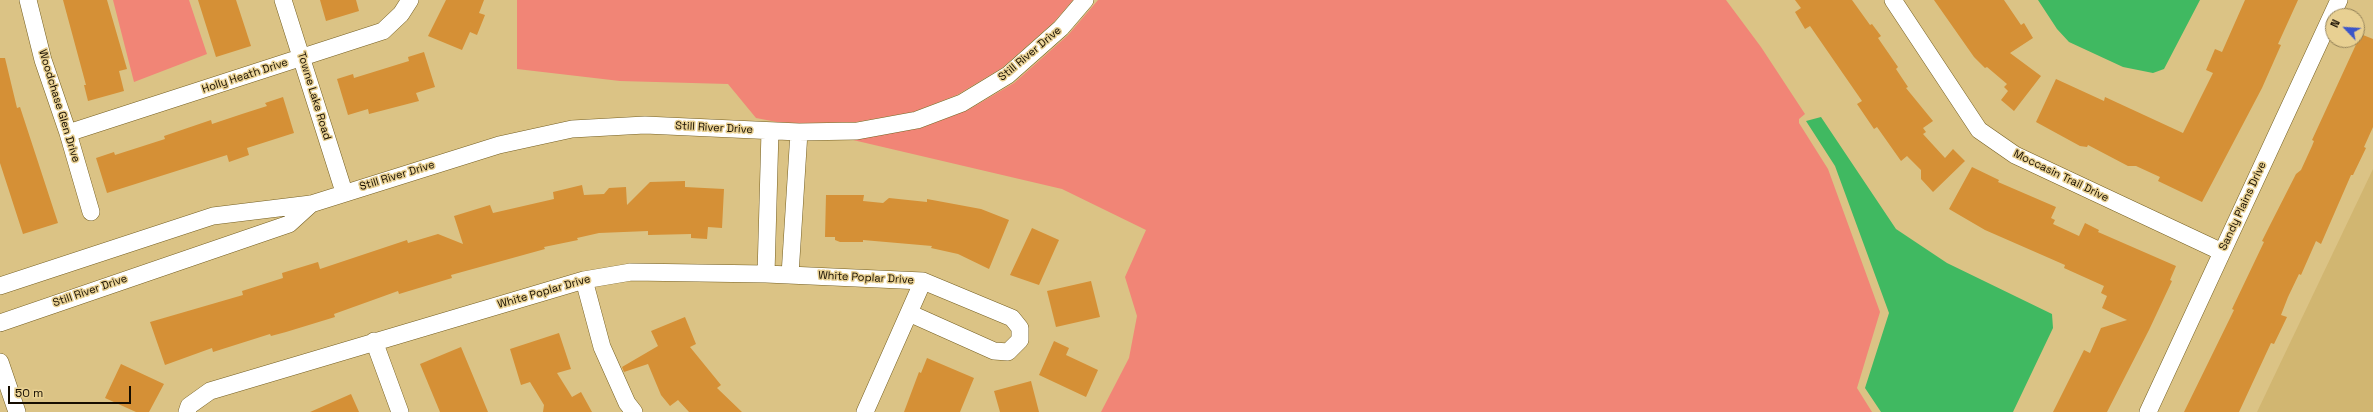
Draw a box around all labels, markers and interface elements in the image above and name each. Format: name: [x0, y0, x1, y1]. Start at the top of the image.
north arrow: [2325, 8, 2365, 48]
text: N: [2327, 17, 2343, 30]
street label: Still River Drive: [996, 24, 1064, 84]
street label: Woodchase Glen Drive: [36, 48, 82, 164]
street label: Towne Lake Road: [294, 50, 334, 142]
street label: Holly Heath Drive: [200, 56, 290, 96]
street label: Still River Drive: [675, 119, 753, 137]
street label: Moccasin Trail Drive: [2011, 147, 2111, 205]
street label: Still River Drive: [358, 158, 436, 194]
street label: Sandy Plains Drive: [2217, 159, 2269, 253]
street label: White Poplar Drive: [818, 269, 914, 287]
street label: Still River Drive: [51, 272, 129, 310]
street label: White Poplar Drive: [496, 272, 592, 312]
scale bar: [10, 378, 133, 404]
text: 50 m: [15, 385, 43, 401]

